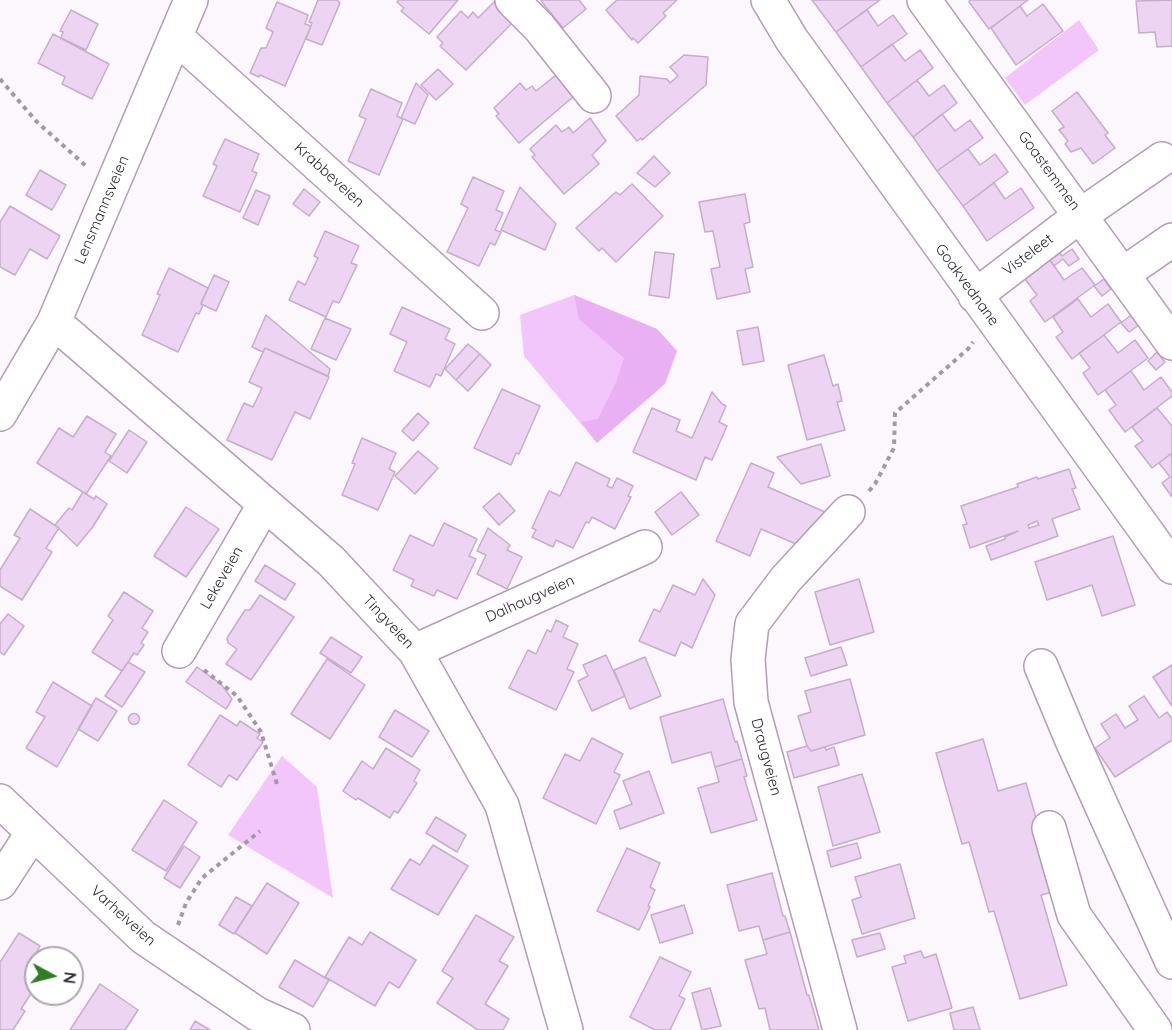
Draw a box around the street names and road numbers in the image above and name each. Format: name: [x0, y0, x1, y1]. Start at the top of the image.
street label: Goastemmen: [1014, 128, 1084, 214]
street label: Krabbeveien: [290, 139, 368, 211]
street label: Lensmannsveien: [71, 153, 133, 267]
street label: Visteleet: [999, 230, 1057, 280]
street label: Goakvednane: [931, 241, 1003, 329]
street label: Lekeveien: [197, 544, 247, 612]
street label: Dalhaugveien: [483, 571, 577, 627]
street label: Tingveien: [359, 591, 417, 653]
street label: Draugveien: [747, 716, 785, 798]
street label: Varheiveien: [87, 882, 159, 950]

